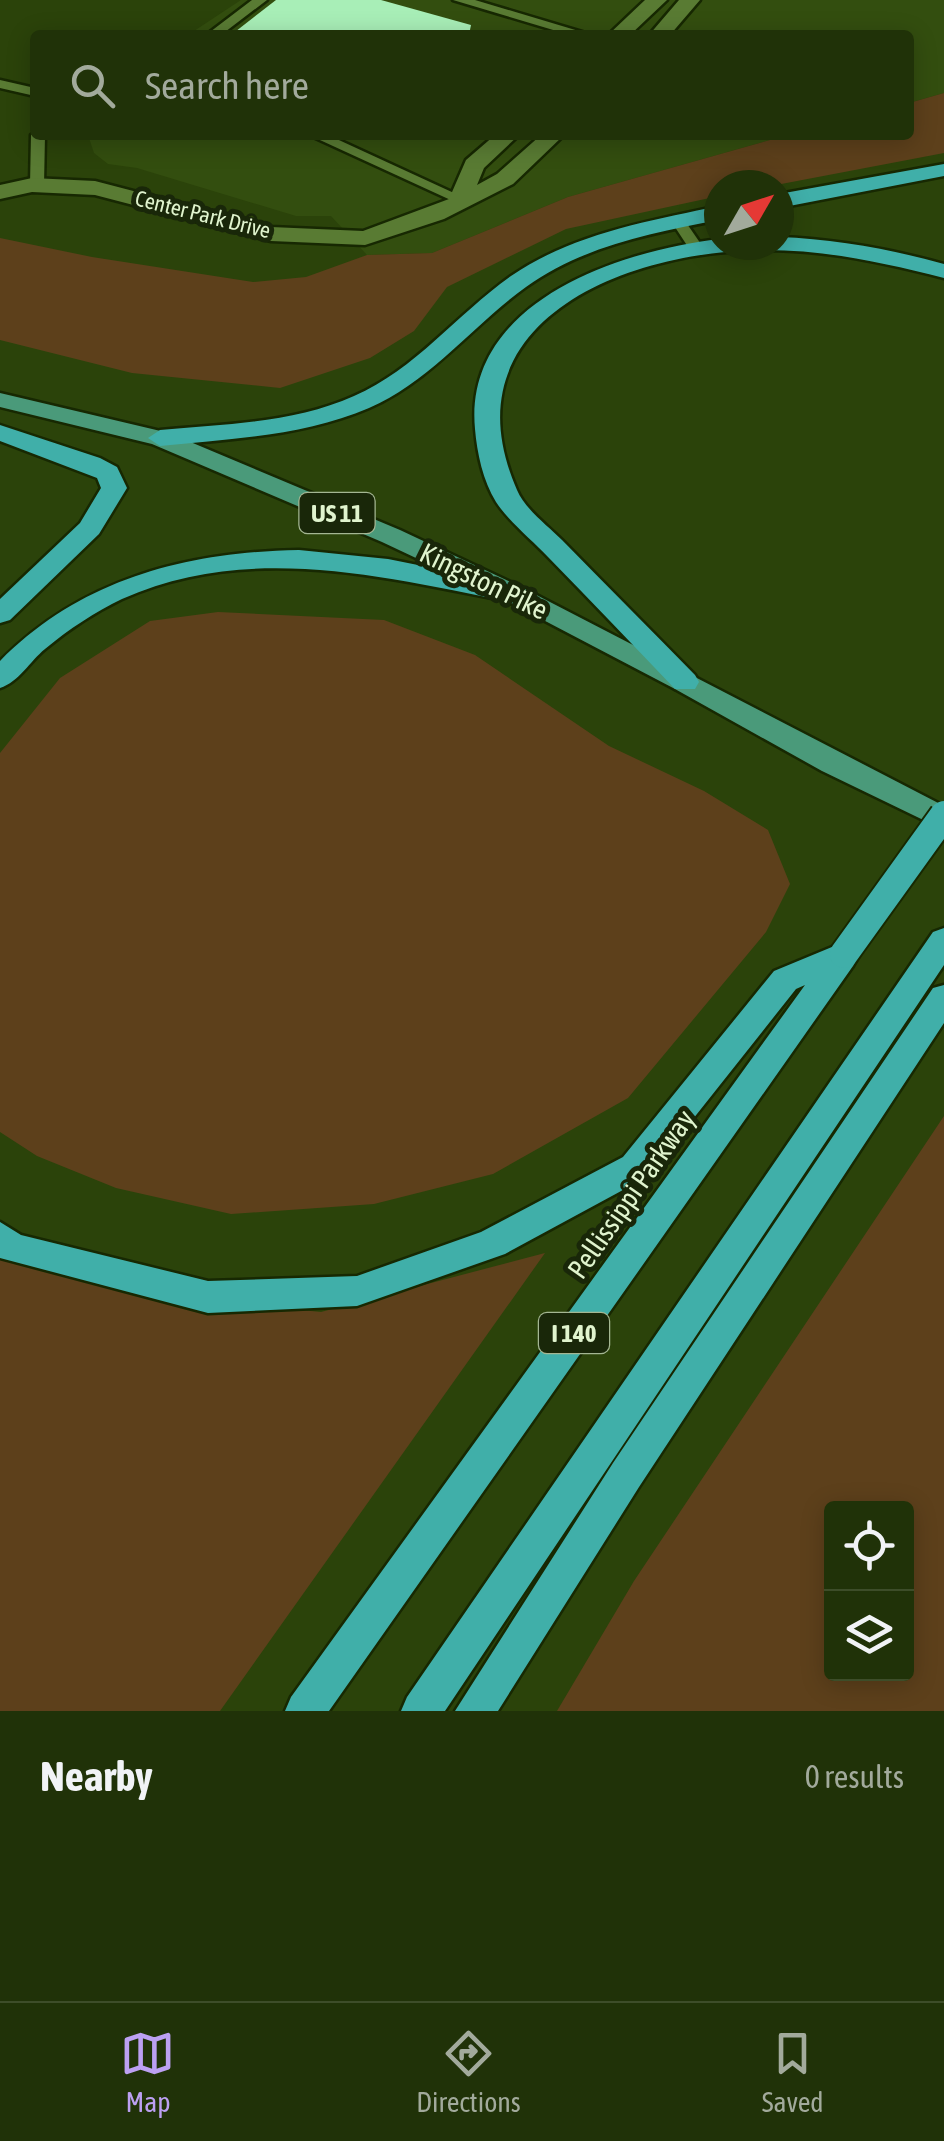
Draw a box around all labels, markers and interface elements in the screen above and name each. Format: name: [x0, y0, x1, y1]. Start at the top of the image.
search box: [30, 30, 914, 140]
icon: search: [65, 58, 120, 113]
text: Search here: [145, 64, 309, 107]
north arrow: [704, 170, 794, 260]
street label: Center Park Drive: [133, 185, 273, 243]
road number: US 11: [300, 493, 374, 533]
street label: Kingston Pike: [415, 536, 553, 626]
street label: Pellissippi Parkway: [561, 1104, 701, 1284]
road number: I 140: [539, 1313, 609, 1353]
map controls: [824, 1501, 914, 1681]
button: locate: [824, 1501, 914, 1591]
button: layers: [824, 1591, 914, 1681]
text: Nearby: [40, 1752, 153, 1800]
text: 0 results: [805, 1758, 904, 1795]
tab: Map: [120, 2026, 175, 2118]
tab: Directions: [416, 2026, 521, 2118]
tab: Saved: [762, 2026, 824, 2118]

